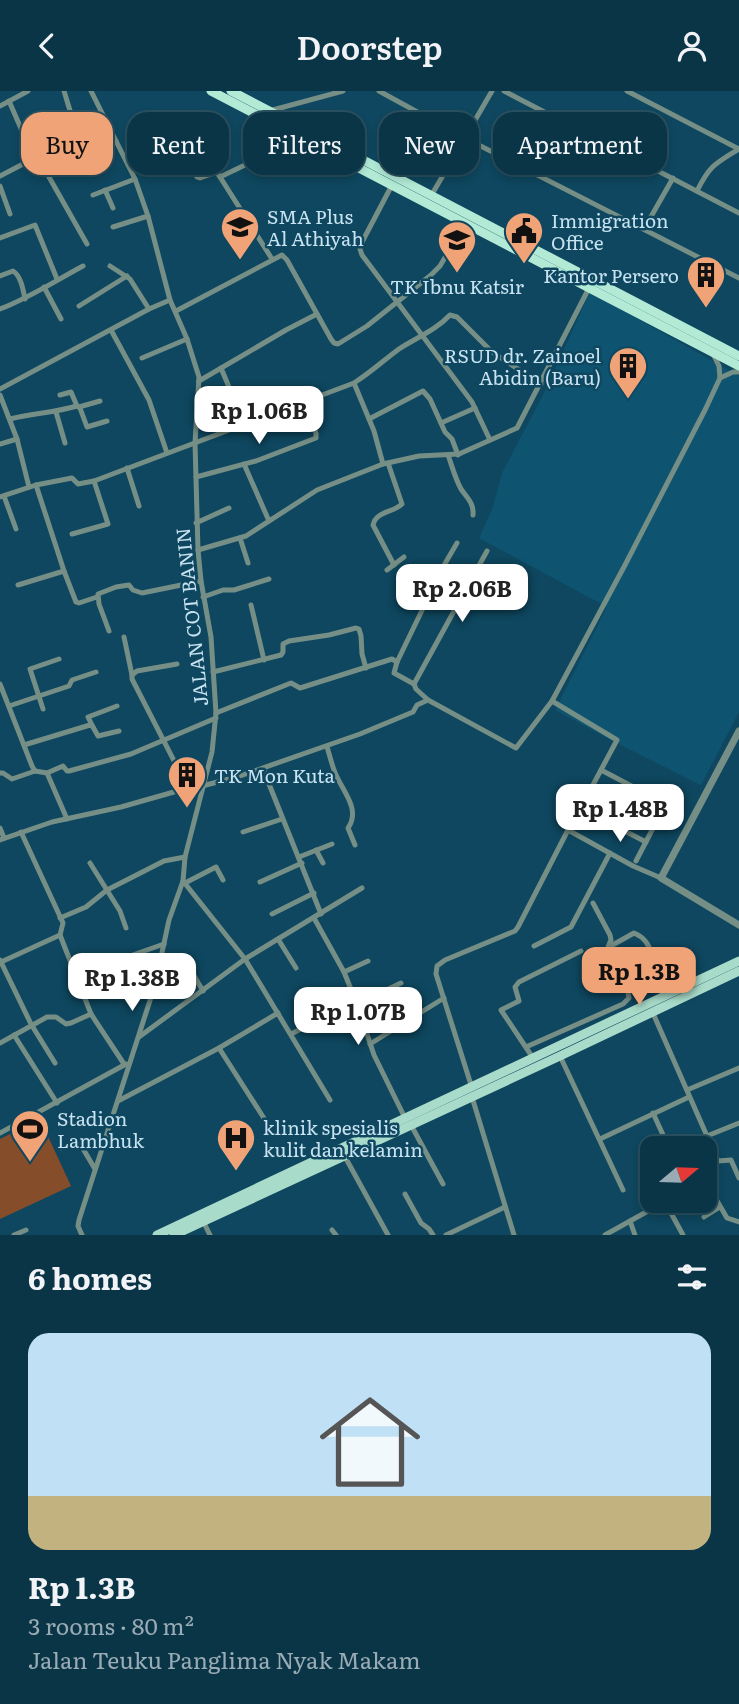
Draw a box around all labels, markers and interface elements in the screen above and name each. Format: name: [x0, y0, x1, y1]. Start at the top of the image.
text: Doorstep: [296, 22, 443, 70]
icon: back: [28, 27, 66, 65]
icon: person: [673, 27, 711, 65]
chip: Buy: [21, 112, 113, 175]
chip: Rent: [127, 112, 229, 175]
chip: Filters: [243, 112, 365, 175]
chip: New: [379, 112, 479, 175]
chip: Apartment: [493, 112, 667, 175]
place label: SMA Plus Al Athiyah: [267, 202, 364, 252]
school or university icon: SMA Plus Al Athiyah: [219, 206, 261, 261]
place label: Immigration Office: [551, 206, 669, 256]
public building icon: Immigration Office: [503, 210, 545, 265]
school or university icon: TK Ibnu Katsir: [436, 219, 478, 274]
building icon: Kantor Persero: [685, 254, 727, 309]
place label: Kantor Persero: [543, 261, 679, 289]
place label: TK Ibnu Katsir: [390, 272, 524, 300]
place label: RSUD dr. Zainoel Abidin (Baru): [444, 341, 601, 391]
building icon: RSUD dr. Zainoel Abidin (Baru): [607, 345, 649, 400]
pin: Rp 1.06B: [187, 387, 331, 446]
text: Rp 1.06B: [210, 392, 308, 426]
street label: JALAN COT BANIN: [168, 526, 214, 708]
pin: Rp 2.06B: [390, 565, 534, 624]
text: Rp 2.06B: [412, 570, 512, 604]
building icon: TK Mon Kuta: [166, 754, 208, 809]
place label: TK Mon Kuta: [214, 761, 336, 789]
pin: Rp 1.48B: [548, 785, 692, 844]
text: Rp 1.48B: [572, 790, 668, 824]
pin: Rp 1.3B: [574, 947, 704, 1007]
pin: Rp 1.38B: [60, 953, 204, 1013]
text: Rp 1.3B: [598, 953, 680, 987]
text: Rp 1.38B: [84, 959, 180, 993]
pin: Rp 1.07B: [286, 988, 430, 1047]
text: Rp 1.07B: [310, 993, 406, 1027]
place label: Stadion Lambhuk: [57, 1104, 144, 1154]
sports icon: Stadion Lambhuk: [9, 1108, 51, 1163]
place label: klinik spesialis kulit dan kelamin: [263, 1113, 423, 1163]
hospital icon: klinik spesialis kulit dan kelamin: [215, 1117, 257, 1172]
north arrow: [640, 1136, 718, 1213]
map controls: [640, 1136, 717, 1213]
text: 6 homes: [28, 1255, 152, 1299]
icon: filters: [673, 1258, 711, 1296]
icon: home: [307, 1379, 433, 1505]
text: Rp 1.3B: [28, 1564, 135, 1608]
text: 3 rooms · 80 m²: [28, 1608, 194, 1642]
text: Jalan Teuku Panglima Nyak Makam: [28, 1642, 421, 1676]

